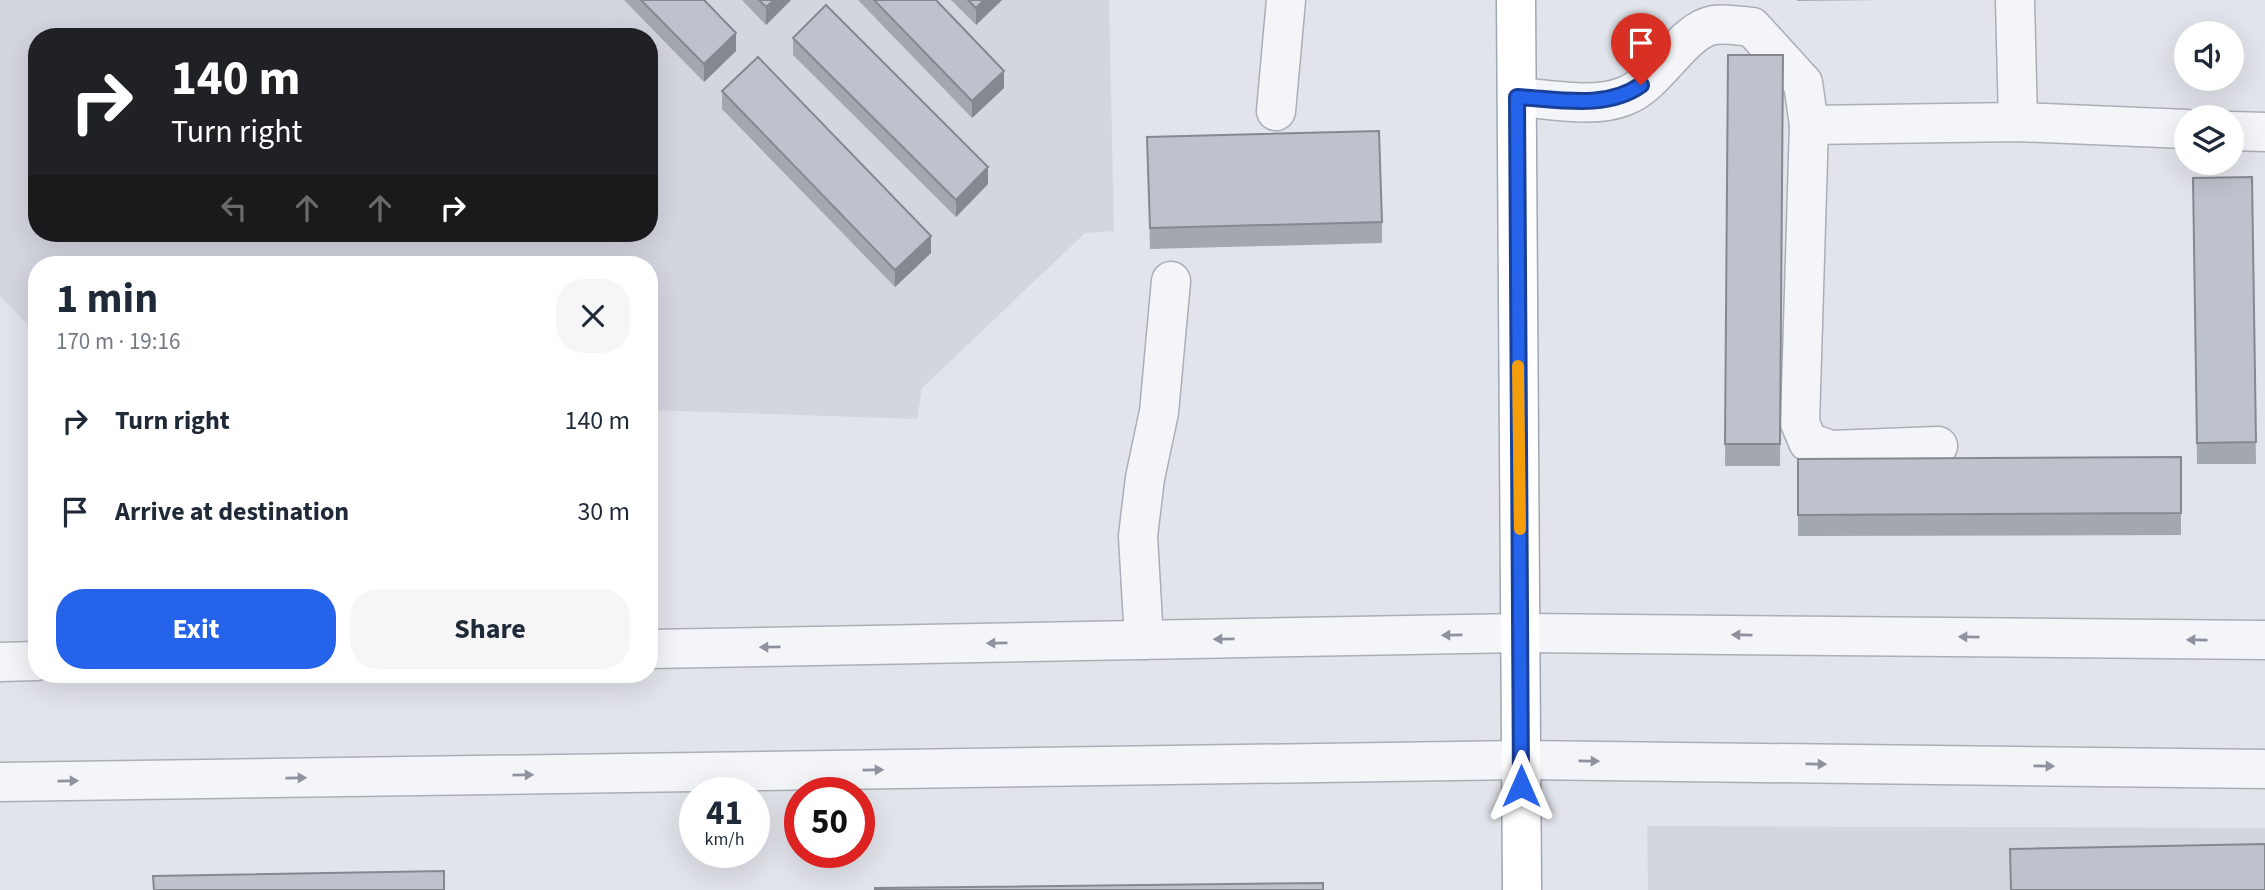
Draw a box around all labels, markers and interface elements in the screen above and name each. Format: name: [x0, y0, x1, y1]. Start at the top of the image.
pin: [1611, 13, 1671, 85]
map controls: [2174, 21, 2244, 175]
button: sound: [2174, 21, 2244, 91]
icon: arrive: [1622, 24, 1660, 62]
text: 140 m: [171, 44, 300, 114]
icon: right: [56, 56, 147, 147]
button: layers: [2174, 105, 2244, 175]
text: Turn right: [171, 109, 302, 155]
icon: left: [215, 189, 253, 227]
icon: ahead: [288, 189, 326, 227]
icon: ahead: [361, 189, 399, 227]
icon: right: [434, 189, 472, 227]
text: 1 min: [56, 269, 158, 329]
button: close: [556, 279, 630, 353]
text: 170 m · 19:16: [56, 325, 180, 358]
icon: right: [56, 402, 94, 440]
text: Turn right: [115, 402, 230, 439]
text: 140 m: [564, 402, 630, 439]
icon: arrive: [56, 493, 94, 531]
text: Arrive at destination: [115, 493, 349, 530]
text: 30 m: [577, 493, 630, 530]
button: Exit: [56, 589, 336, 669]
button: Share: [350, 589, 630, 669]
one-way arrow: [1441, 629, 1463, 640]
one-way arrow: [1731, 630, 1753, 641]
one-way arrow: [1958, 632, 1980, 643]
one-way arrow: [1213, 633, 1235, 645]
one-way arrow: [2186, 634, 2208, 645]
one-way arrow: [986, 637, 1008, 649]
one-way arrow: [758, 641, 780, 653]
position arrow: [1484, 749, 1558, 823]
one-way arrow: [1578, 755, 1600, 767]
one-way arrow: [1806, 758, 1828, 770]
one-way arrow: [2033, 761, 2055, 772]
one-way arrow: [862, 764, 884, 776]
one-way arrow: [512, 769, 534, 781]
one-way arrow: [285, 772, 307, 784]
one-way arrow: [57, 776, 79, 787]
speed limit sign: 50: [784, 777, 875, 868]
text: 41: [706, 788, 743, 838]
text: km/h: [705, 827, 744, 852]

